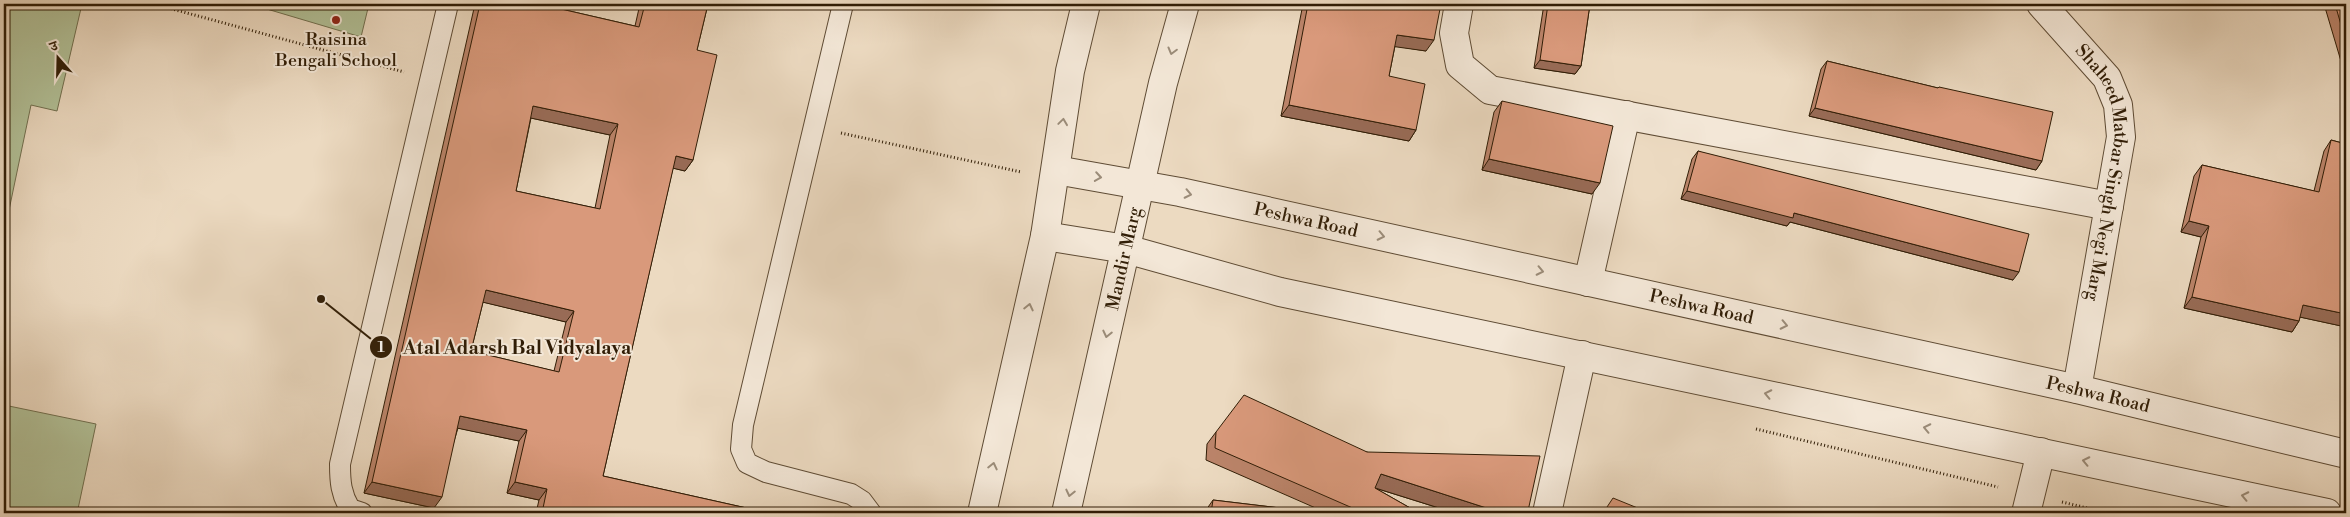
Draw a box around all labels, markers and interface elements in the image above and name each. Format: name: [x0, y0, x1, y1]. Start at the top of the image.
marker: Raisina Bengali School: [330, 14, 342, 26]
place label: Raisina Bengali School: [274, 28, 397, 72]
north arrow: [32, 32, 82, 82]
text: उ: [47, 37, 61, 57]
street label: Shaheed Matbar Singh Negi Marg: [2070, 39, 2132, 303]
one-way arrow: [1168, 46, 1178, 54]
one-way arrow: [1057, 118, 1068, 126]
one-way arrow: [1094, 172, 1103, 182]
one-way arrow: [1184, 188, 1193, 199]
street label: Peshwa Road: [1252, 198, 1361, 243]
street label: Mandir Marg: [1101, 204, 1147, 312]
one-way arrow: [1377, 230, 1386, 241]
one-way arrow: [1535, 265, 1544, 276]
street label: Peshwa Road: [1647, 284, 1756, 330]
one-way arrow: [1023, 303, 1034, 312]
one-way arrow: [1780, 319, 1789, 330]
callout: Atal Adarsh Bal Vidyalaya: [368, 330, 642, 364]
one-way arrow: [1102, 330, 1113, 339]
text: Atal Adarsh Bal Vidyalaya: [402, 336, 632, 360]
text: 1: [377, 338, 385, 357]
street label: Peshwa Road: [2044, 372, 2153, 418]
one-way arrow: [1764, 390, 1773, 400]
one-way arrow: [1923, 423, 1932, 434]
one-way arrow: [2082, 457, 2091, 467]
one-way arrow: [987, 461, 998, 470]
one-way arrow: [1066, 488, 1076, 497]
one-way arrow: [2241, 491, 2249, 501]

